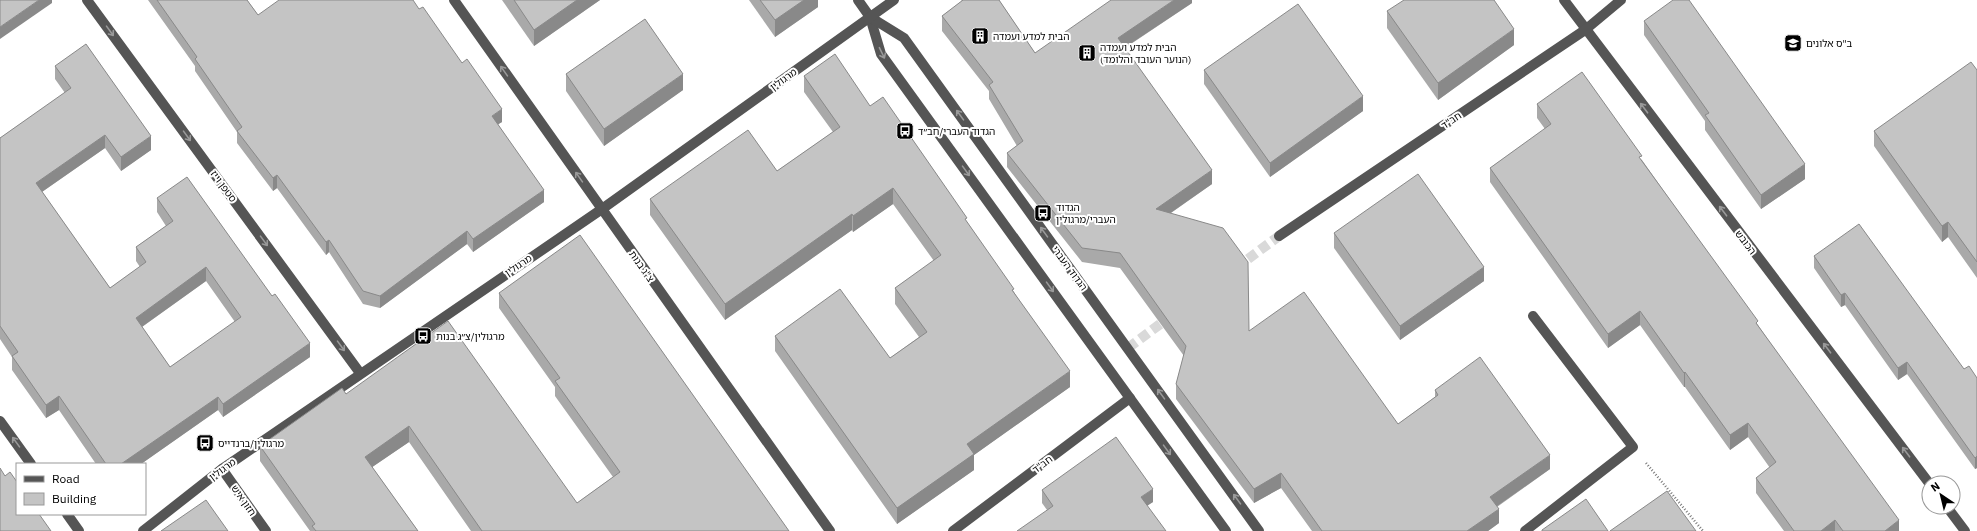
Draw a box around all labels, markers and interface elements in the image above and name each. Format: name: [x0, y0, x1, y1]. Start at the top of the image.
one-way arrow: [106, 26, 115, 37]
building icon: הבית למדע ועמדה: [970, 26, 990, 46]
place label: הבית למדע ועמדה: [993, 30, 1070, 43]
school or university icon: ב"ס אלונים: [1783, 33, 1803, 53]
place label: ב"ס אלונים: [1806, 37, 1853, 50]
place label: הבית למדע ועמדה (הנוער העובד והלומד): [1100, 41, 1191, 66]
building icon: הבית למדע ועמדה (הנוער העובד והלומד): [1077, 43, 1097, 63]
one-way arrow: [879, 47, 886, 59]
one-way arrow: [500, 65, 508, 76]
street label: מרגולין: [767, 65, 800, 93]
one-way arrow: [1640, 102, 1649, 113]
one-way arrow: [955, 109, 964, 120]
street label: חב"ד: [1439, 109, 1464, 132]
bus stop icon: הגדוד העברי/חב״ד: [895, 121, 915, 141]
place label: הגדוד העברי/חב״ד: [918, 125, 995, 138]
one-way arrow: [183, 131, 191, 142]
one-way arrow: [961, 165, 970, 176]
street label: סטפן וייז: [208, 168, 240, 205]
one-way arrow: [575, 172, 583, 183]
place label: הגדוד העברי/מרגולין: [1056, 201, 1116, 226]
bus stop icon: הגדוד העברי/מרגולין: [1033, 203, 1053, 223]
one-way arrow: [1719, 206, 1727, 217]
one-way arrow: [1040, 226, 1048, 237]
street label: הכובש: [1732, 227, 1759, 257]
one-way arrow: [260, 236, 268, 247]
street label: הגדוד העברי: [1049, 243, 1090, 293]
street label: צ"ג בנות: [626, 248, 657, 285]
street label: מרגולין: [502, 251, 535, 279]
one-way arrow: [1046, 282, 1054, 293]
bus stop icon: מרגולין/צ״ג בנות: [413, 326, 433, 346]
place label: מרגולין/צ״ג בנות: [436, 330, 505, 343]
one-way arrow: [337, 341, 345, 352]
one-way arrow: [1823, 343, 1831, 354]
one-way arrow: [1157, 389, 1165, 400]
bus stop icon: מרגולין/ברנדייס: [195, 433, 215, 453]
one-way arrow: [11, 437, 20, 448]
place label: מרגולין/ברנדייס: [218, 437, 284, 450]
one-way arrow: [1163, 444, 1171, 455]
one-way arrow: [1901, 447, 1910, 458]
street label: חב"ד: [1030, 453, 1055, 476]
street label: מרגולין: [206, 455, 239, 483]
legend: [16, 463, 146, 515]
text: Road: [52, 471, 80, 486]
north arrow: [1921, 475, 1961, 515]
text: N: [1928, 479, 1943, 495]
street label: חזון איש: [228, 482, 259, 518]
text: Building: [52, 491, 97, 506]
one-way arrow: [1233, 494, 1241, 505]

